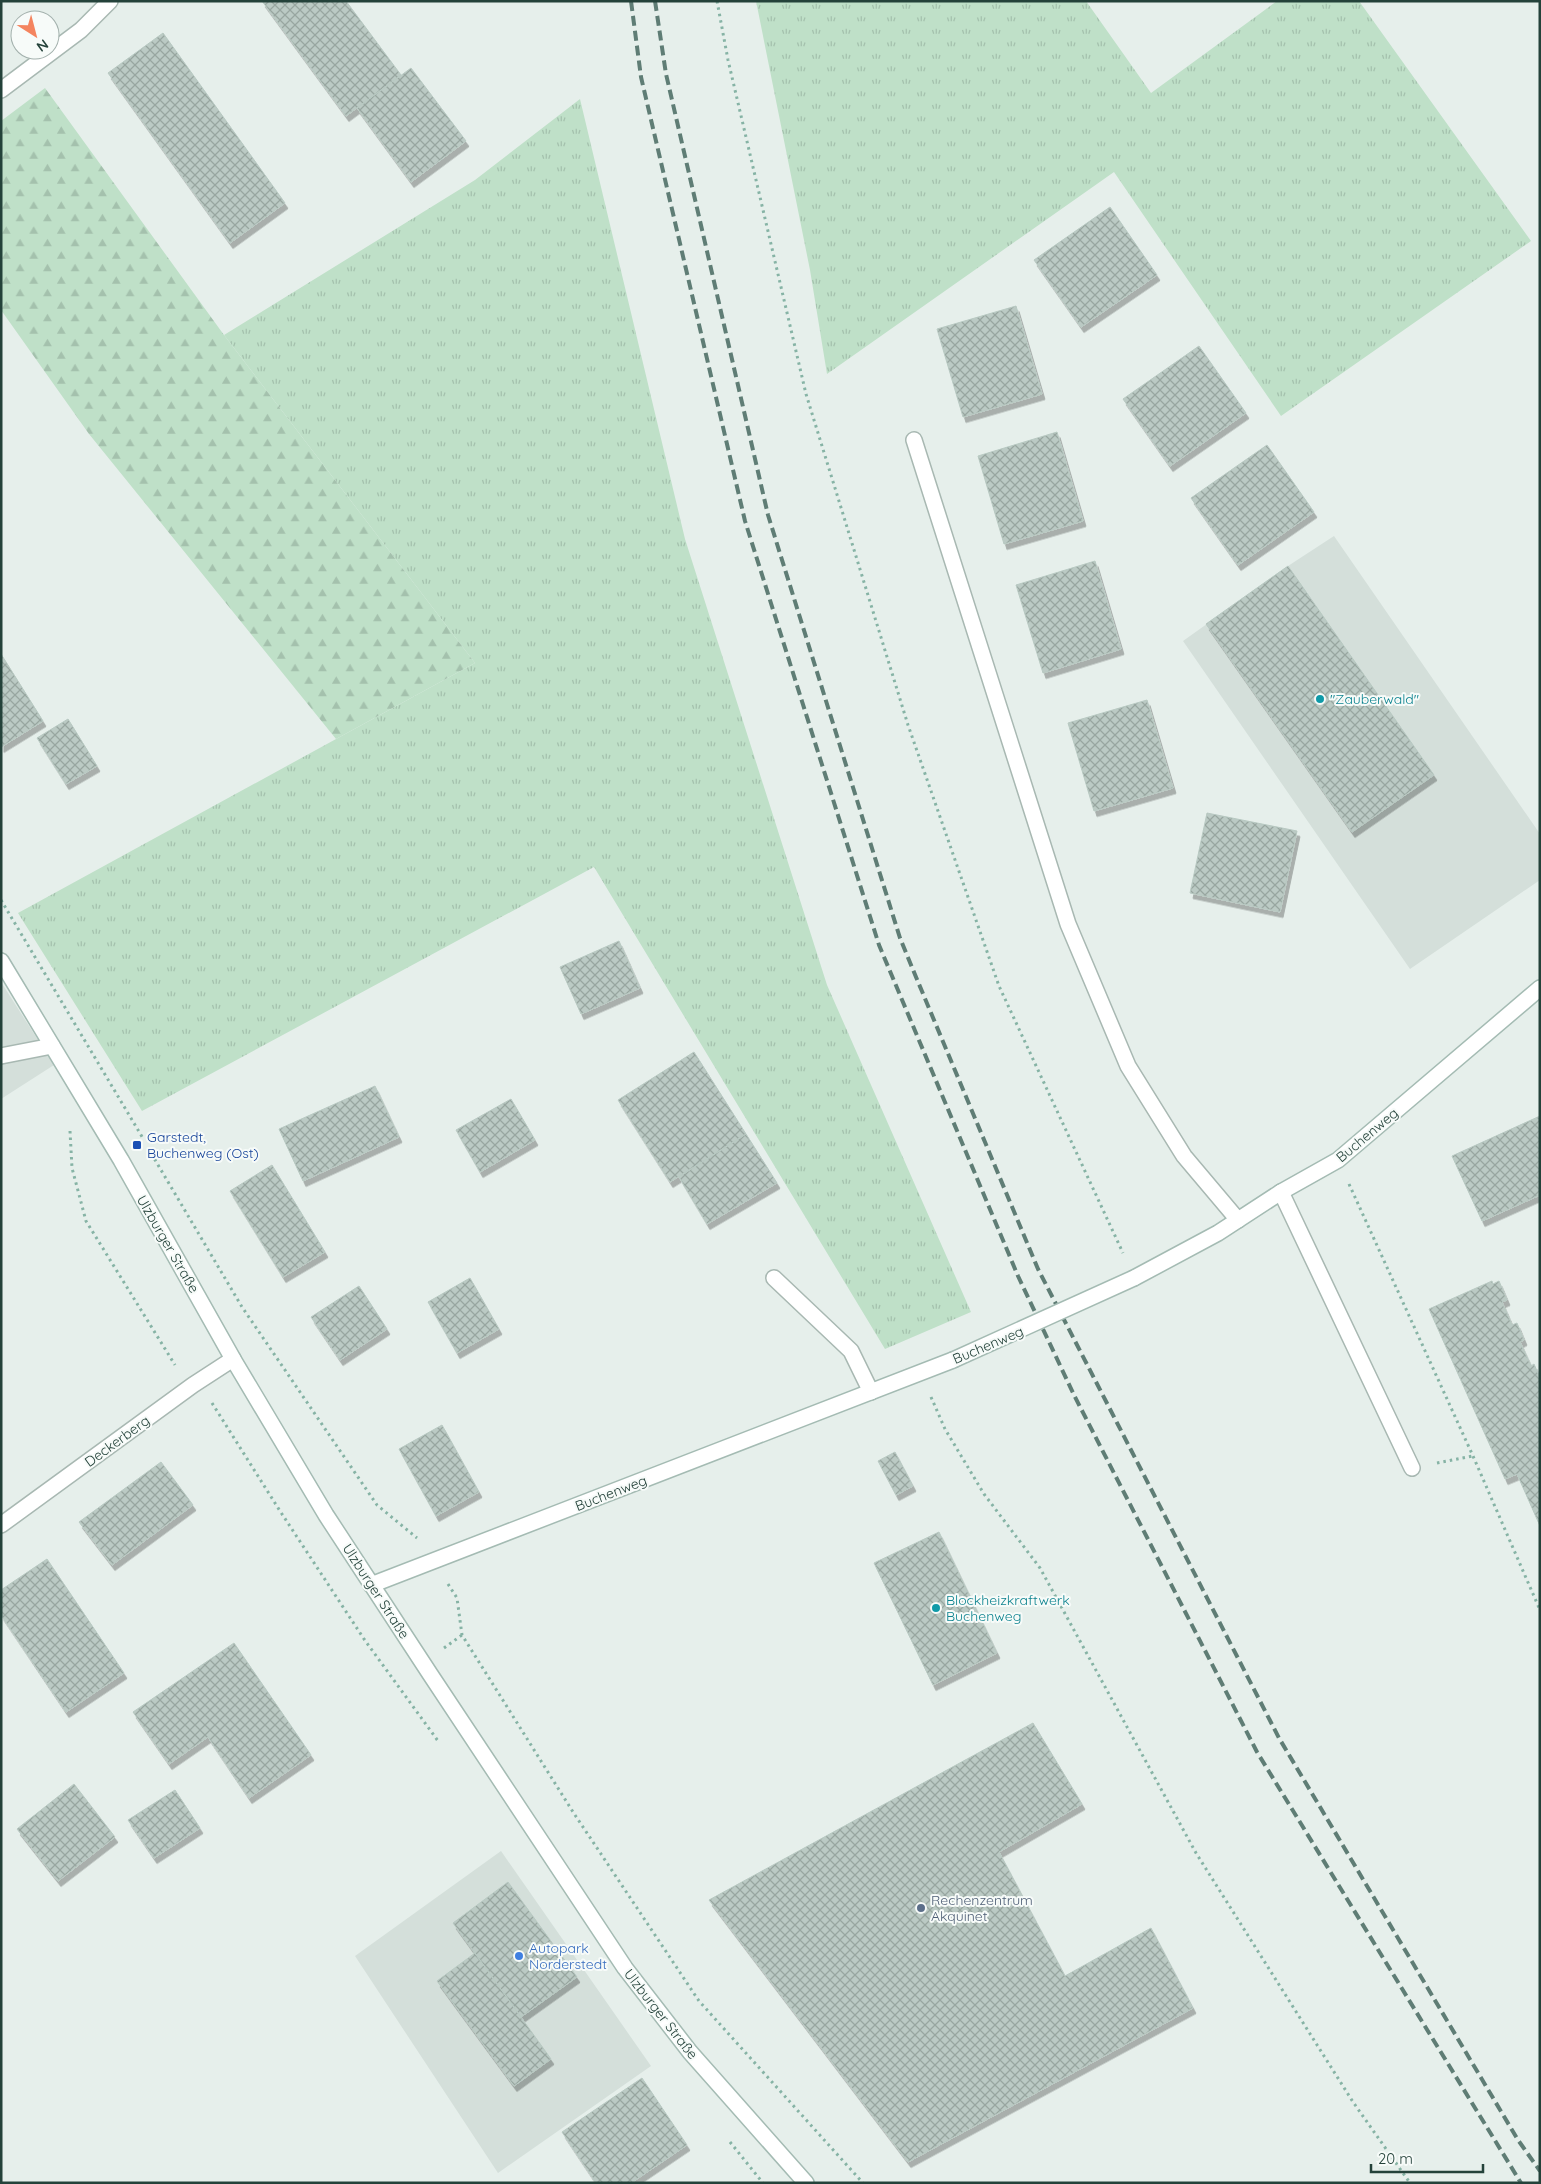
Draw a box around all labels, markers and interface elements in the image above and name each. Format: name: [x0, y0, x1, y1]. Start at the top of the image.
north arrow: [10, 10, 60, 60]
text: N: [33, 35, 52, 56]
place label: "Zauberwald": [1330, 690, 1419, 708]
marker: "Zauberwald": [1314, 693, 1326, 705]
street label: Buchenweg: [1332, 1104, 1402, 1166]
place label: Garstedt, Buchenweg (Ost): [147, 1128, 259, 1162]
marker: Garstedt, Buchenweg (Ost): [131, 1139, 143, 1151]
street label: Ulzburger Straße: [133, 1192, 203, 1296]
street label: Buchenweg: [950, 1322, 1026, 1368]
street label: Deckerberg: [81, 1411, 153, 1471]
street label: Buchenweg: [573, 1471, 649, 1515]
street label: Ulzburger Straße: [339, 1540, 414, 1642]
place label: Blockheizkraftwerk Buchenweg: [946, 1591, 1070, 1625]
marker: Blockheizkraftwerk Buchenweg: [930, 1602, 942, 1614]
place label: Rechenzentrum Akquinet: [931, 1891, 1033, 1925]
marker: Rechenzentrum Akquinet: [915, 1902, 927, 1914]
place label: Autopark Norderstedt: [529, 1939, 607, 1973]
marker: Autopark Norderstedt: [513, 1950, 525, 1962]
street label: Ulzburger Straße: [620, 1965, 702, 2063]
scale bar: [1371, 2142, 1484, 2174]
text: 20 m: [1378, 2149, 1413, 2168]

